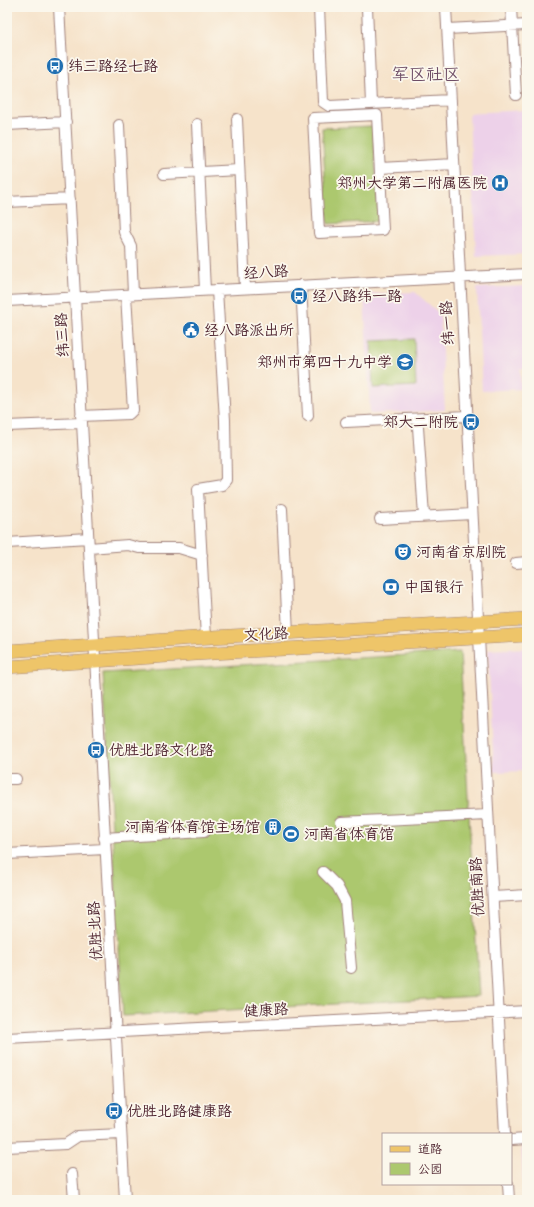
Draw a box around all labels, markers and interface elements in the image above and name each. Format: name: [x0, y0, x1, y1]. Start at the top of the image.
bus stop icon: 纬三路经七路: [45, 56, 65, 76]
place label: 纬三路经七路: [68, 57, 158, 75]
district label: 军区社区: [392, 65, 460, 84]
hospital icon: 郑州大学第二附属医院: [490, 173, 510, 193]
place label: 郑州大学第二附属医院: [337, 174, 487, 192]
street label: 经八路: [243, 262, 289, 282]
bus stop icon: 经八路纬一路: [289, 286, 309, 306]
place label: 经八路纬一路: [312, 287, 402, 305]
street label: 纬一路: [437, 300, 457, 346]
street label: 纬三路: [52, 312, 72, 358]
public building icon: 经八路派出所: [181, 320, 201, 340]
place label: 经八路派出所: [204, 321, 294, 339]
school or university icon: 郑州市第四十九中学: [395, 352, 415, 372]
place label: 郑州市第四十九中学: [257, 353, 392, 371]
bus stop icon: 郑大二附院: [461, 412, 481, 432]
place label: 郑大二附院: [383, 413, 458, 431]
theatre icon: 河南省京剧院: [393, 542, 413, 562]
place label: 河南省京剧院: [416, 543, 506, 561]
bank icon: 中国银行: [381, 577, 401, 597]
place label: 中国银行: [404, 578, 464, 596]
street label: 文化路: [243, 624, 289, 644]
bus stop icon: 优胜北路文化路: [86, 740, 106, 760]
place label: 优胜北路文化路: [109, 741, 214, 759]
building icon: 河南省体育馆主场馆: [263, 817, 283, 837]
place label: 河南省体育馆主场馆: [125, 818, 260, 836]
sports icon: 河南省体育馆: [281, 824, 301, 844]
place label: 河南省体育馆: [304, 825, 394, 843]
street label: 优胜南路: [466, 857, 488, 917]
street label: 优胜北路: [84, 901, 106, 961]
street label: 健康路: [243, 1000, 289, 1020]
bus stop icon: 优胜北路健康路: [104, 1101, 124, 1121]
place label: 优胜北路健康路: [127, 1102, 232, 1120]
legend: [382, 1133, 512, 1185]
text: 道路: [418, 1142, 442, 1156]
text: 公园: [418, 1162, 442, 1176]

